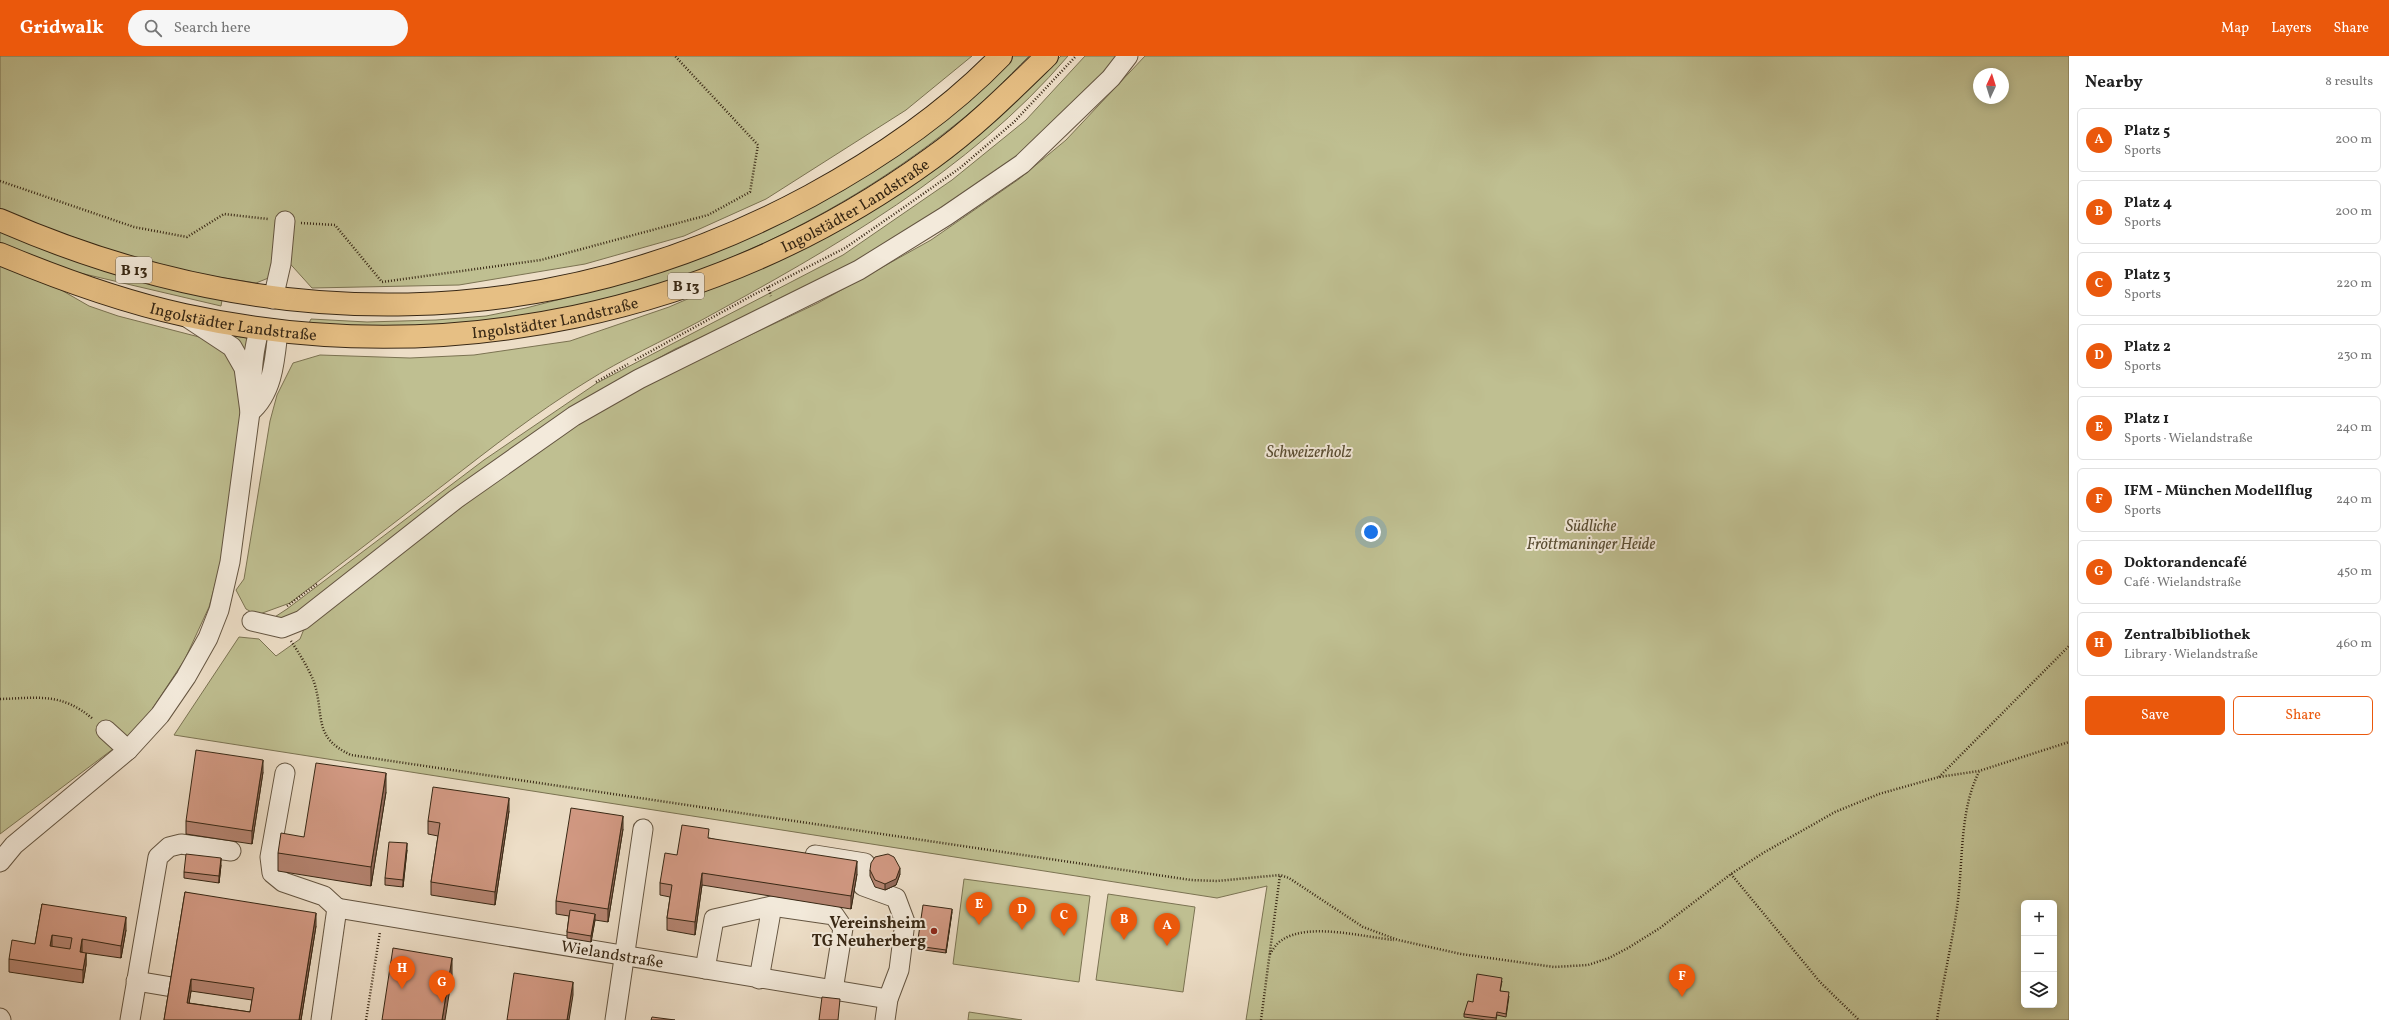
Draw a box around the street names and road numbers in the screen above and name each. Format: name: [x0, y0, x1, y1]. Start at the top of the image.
street label: Ingolstädter Landstraße: [778, 154, 935, 259]
road number: B 13: [116, 257, 152, 283]
road number: B 13: [668, 273, 704, 299]
street label: Ingolstädter Landstraße: [471, 293, 641, 345]
street label: Ingolstädter Landstraße: [147, 298, 318, 347]
street label: Wielandstraße: [559, 936, 665, 975]

